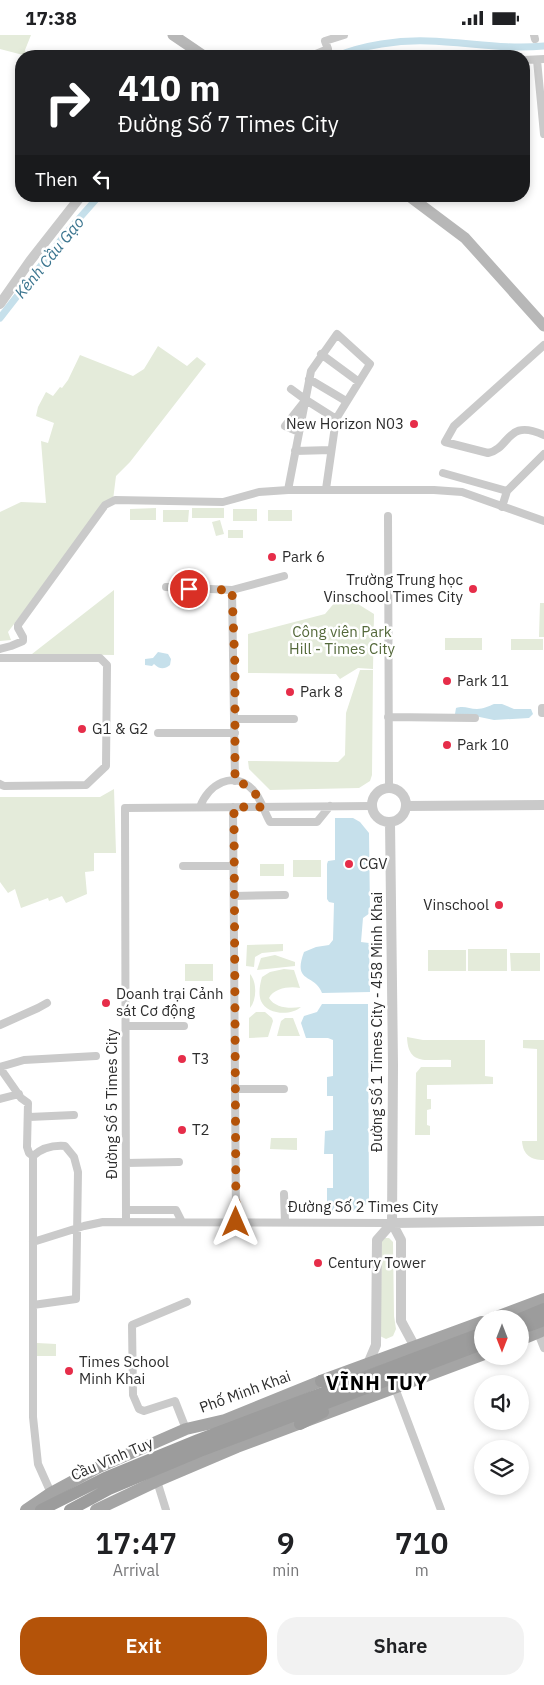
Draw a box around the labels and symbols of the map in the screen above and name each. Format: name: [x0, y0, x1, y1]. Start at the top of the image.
water label: Kênh Cầu Gạo: [10, 212, 88, 302]
place label: New Horizon N03: [286, 414, 404, 433]
marker: New Horizon N03: [408, 418, 420, 430]
place label: Park 6: [282, 547, 325, 566]
marker: Park 6: [266, 551, 278, 563]
pin: [168, 568, 210, 610]
place label: Trường Trung học Vinschool Times City: [323, 570, 463, 606]
marker: Trường Trung học Vinschool Times City: [467, 583, 479, 595]
park label: Công viên Park Hill - Times City: [289, 622, 395, 658]
place label: Park 11: [457, 671, 509, 690]
marker: Park 11: [441, 675, 453, 687]
place label: Park 8: [300, 682, 343, 701]
marker: Park 8: [284, 686, 296, 698]
place label: G1 & G2: [92, 719, 148, 738]
marker: G1 & G2: [76, 723, 88, 735]
place label: Park 10: [457, 735, 509, 754]
marker: Park 10: [441, 739, 453, 751]
place label: CGV: [359, 854, 387, 873]
marker: CGV: [343, 858, 355, 870]
street label: Đường Số 1 Times City - 458 Minh Khai: [367, 892, 386, 1152]
place label: Vinschool: [423, 895, 489, 914]
marker: Vinschool: [493, 899, 505, 911]
place label: Doanh trại Cảnh sát Cơ động: [116, 984, 223, 1020]
marker: Doanh trại Cảnh sát Cơ động: [100, 997, 112, 1009]
street label: Đường Số 5 Times City: [102, 1028, 121, 1179]
place label: T3: [192, 1049, 210, 1068]
marker: T3: [176, 1053, 188, 1065]
place label: T2: [192, 1120, 210, 1139]
marker: T2: [176, 1124, 188, 1136]
position arrow: [209, 1195, 261, 1247]
street label: Đường Số 2 Times City: [288, 1197, 439, 1216]
place label: Century Tower: [328, 1253, 426, 1272]
marker: Century Tower: [312, 1257, 324, 1269]
north arrow: [474, 1310, 529, 1365]
place label: Times School Minh Khai: [79, 1352, 169, 1388]
marker: Times School Minh Khai: [63, 1365, 75, 1377]
street label: Phố Minh Khai: [197, 1366, 293, 1417]
district label: VĨNH TUY: [326, 1369, 428, 1396]
street label: Cầu Vĩnh Tuy: [68, 1433, 156, 1484]

